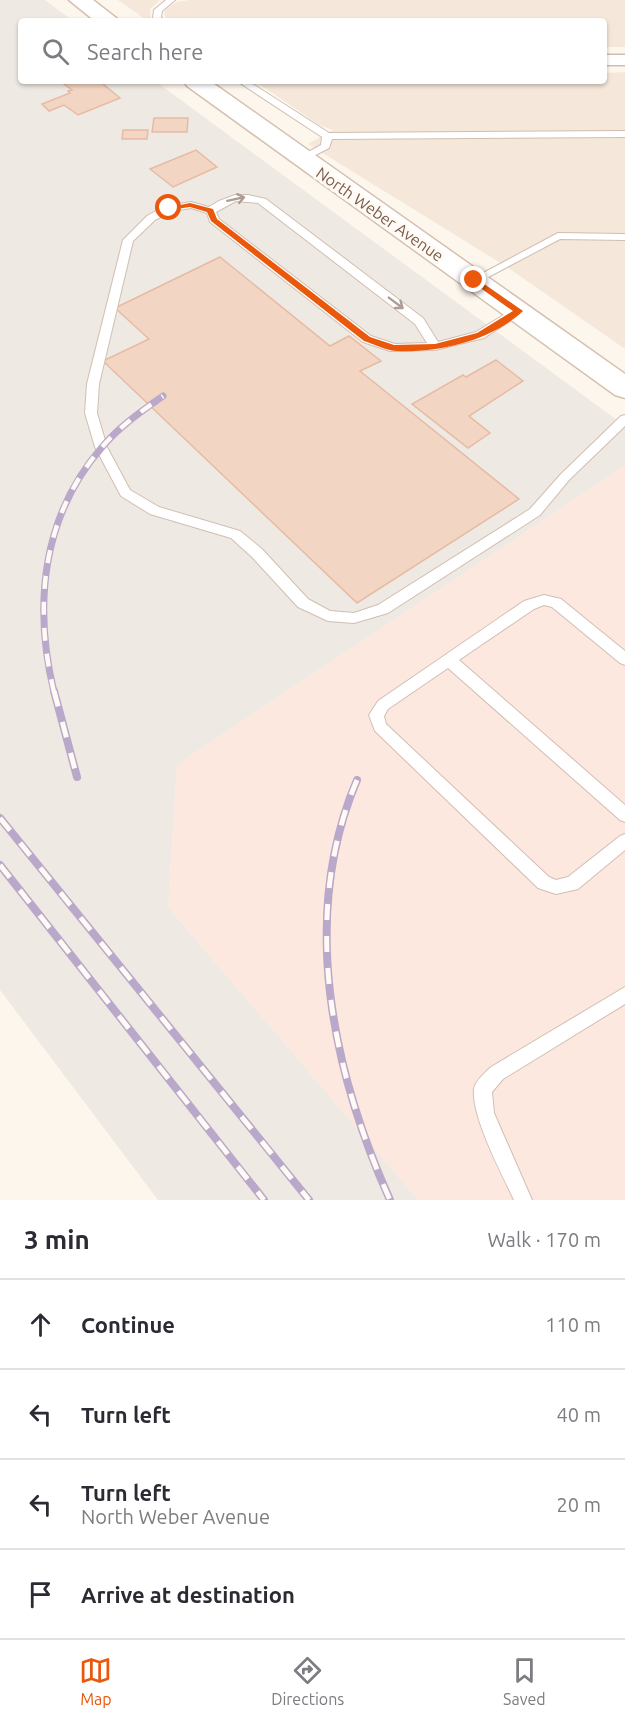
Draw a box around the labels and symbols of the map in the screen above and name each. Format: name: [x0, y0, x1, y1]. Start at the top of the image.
street label: North Weber Avenue: [313, 163, 447, 265]
one-way arrow: [226, 193, 246, 204]
route start: [155, 194, 181, 220]
route end: [460, 266, 486, 292]
one-way arrow: [387, 297, 403, 310]

